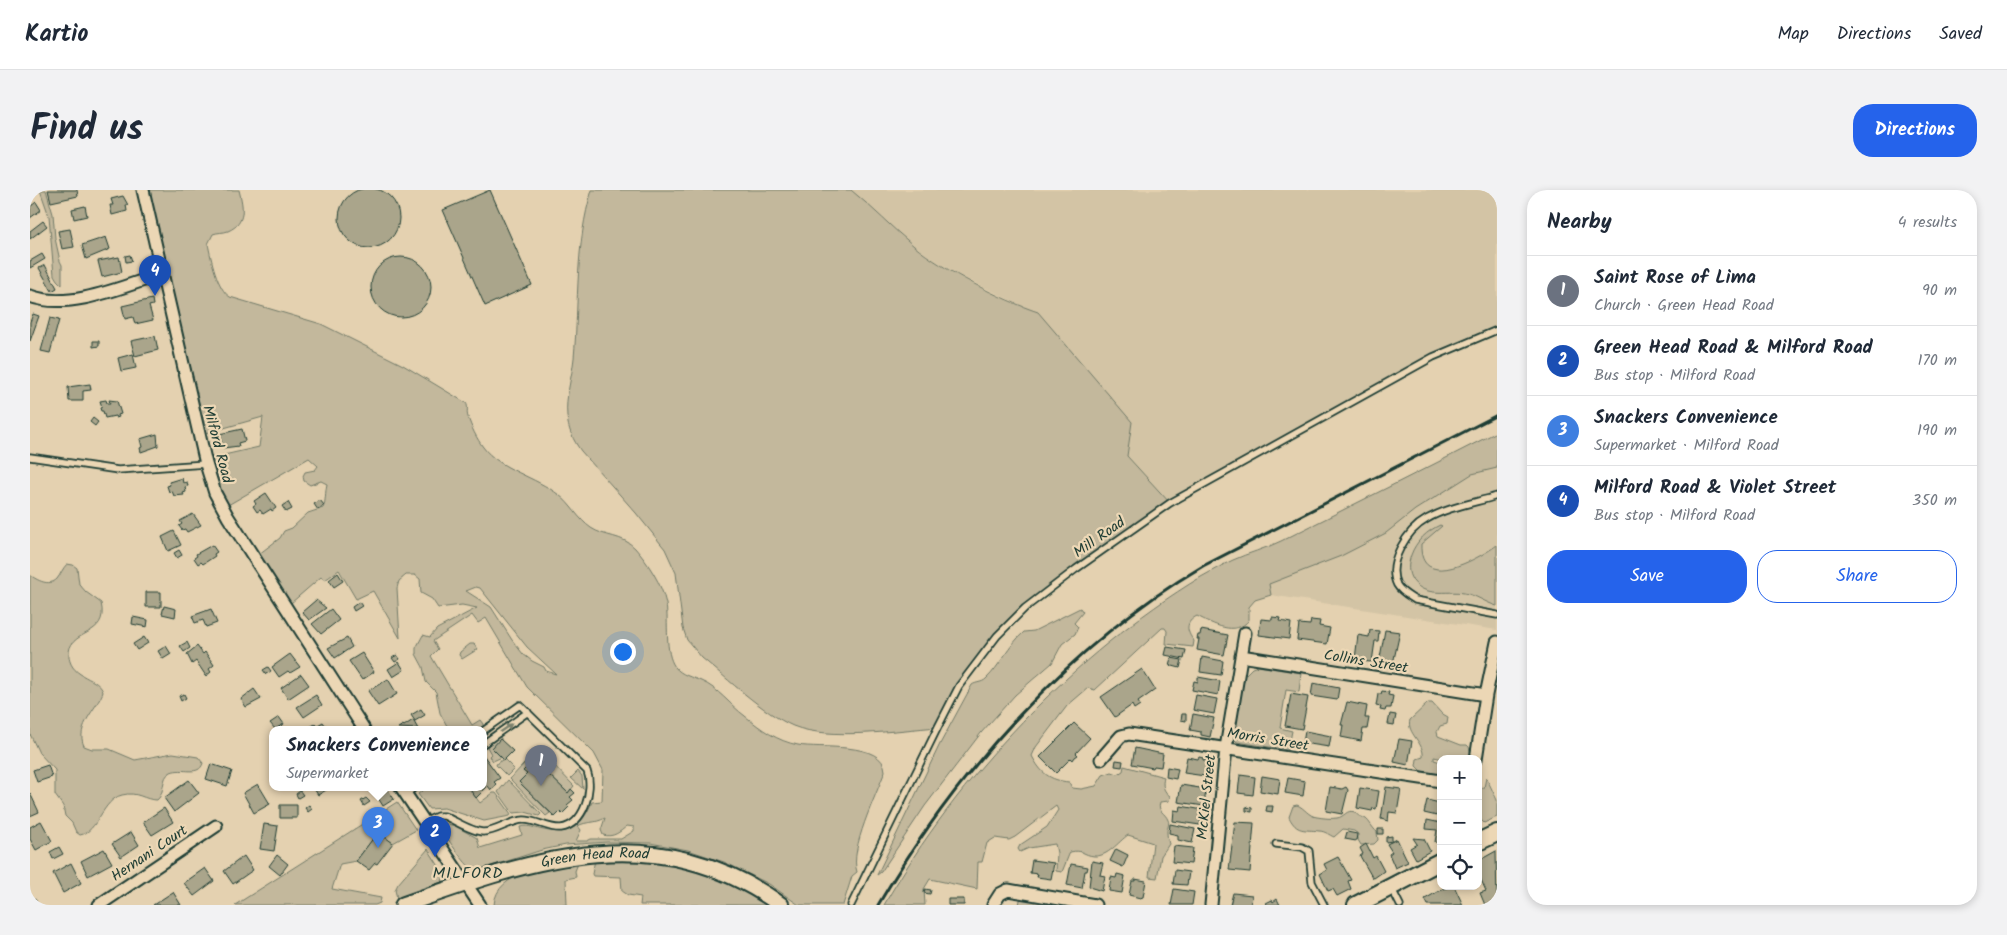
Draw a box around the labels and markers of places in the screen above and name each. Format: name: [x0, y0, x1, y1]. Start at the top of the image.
pin: 4: [139, 255, 171, 296]
pin: 1: [525, 745, 557, 786]
pin: 3: [362, 807, 394, 848]
pin: 2: [419, 816, 451, 857]

